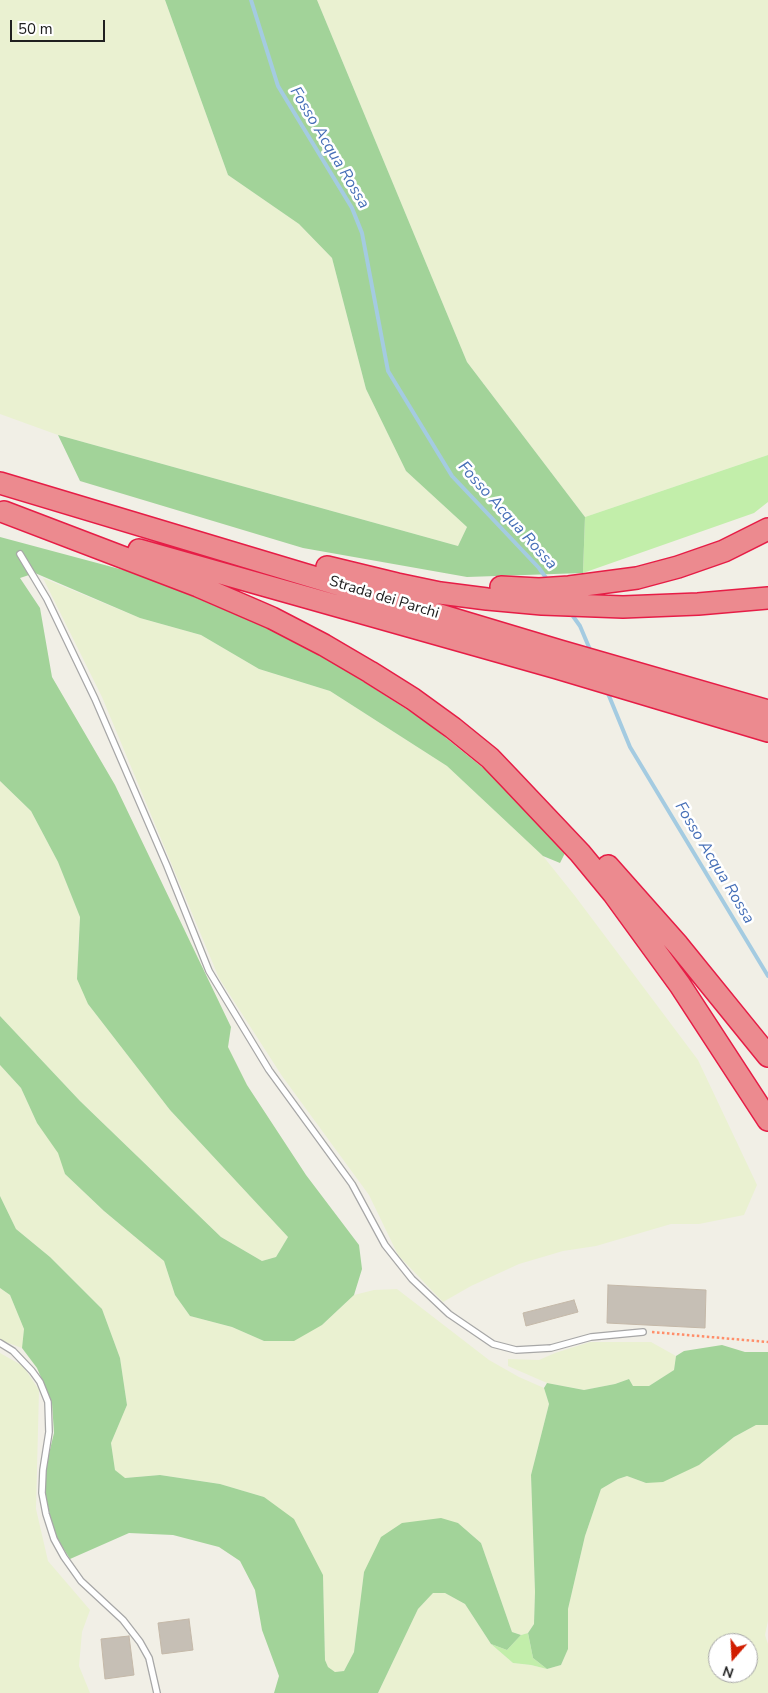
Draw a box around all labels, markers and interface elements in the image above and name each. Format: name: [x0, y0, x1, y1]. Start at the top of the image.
scale bar: [12, 10, 108, 42]
text: 50 m: [18, 19, 53, 39]
water label: Fosso Acqua Rossa: [285, 84, 373, 212]
water label: Fosso Acqua Rossa: [453, 458, 561, 574]
street label: Strada dei Parchi: [327, 573, 441, 623]
water label: Fosso Acqua Rossa: [670, 799, 758, 927]
north arrow: [708, 1633, 758, 1683]
text: N: [720, 1661, 736, 1682]

